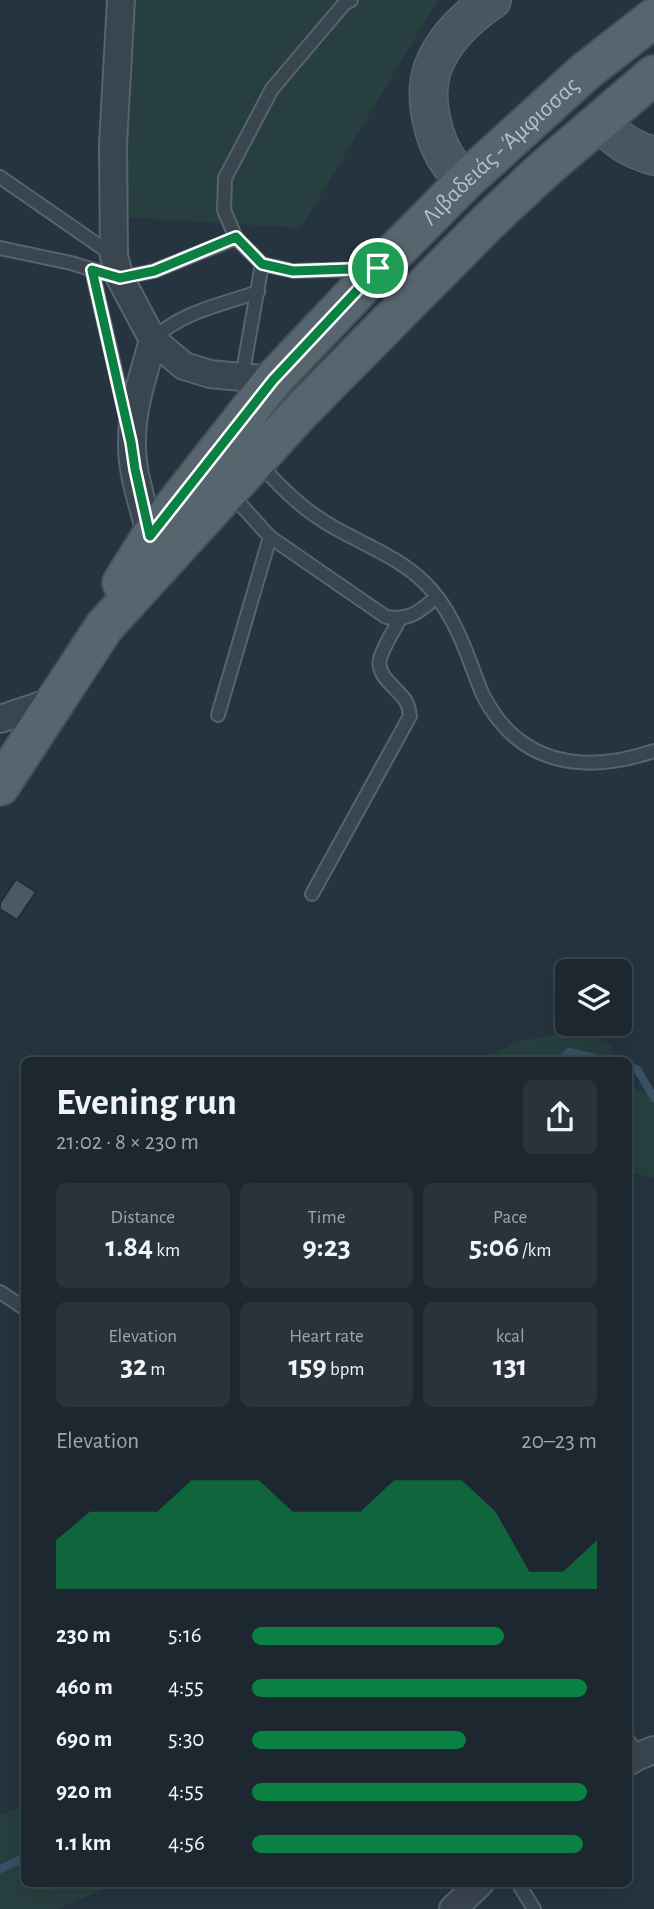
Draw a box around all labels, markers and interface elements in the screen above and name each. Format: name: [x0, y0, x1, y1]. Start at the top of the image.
street label: Λιβαδειάς - Άμφισσας: [418, 73, 584, 230]
pin: [348, 238, 408, 298]
icon: arrive: [359, 249, 397, 287]
map controls: [555, 959, 632, 1036]
button: layers: [555, 959, 632, 1036]
button: share: [523, 1080, 597, 1154]
text: Evening run: [56, 1084, 237, 1122]
text: 21:02 · 8 × 230 m: [56, 1131, 199, 1154]
text: Distance: [111, 1208, 175, 1227]
text: Time: [308, 1208, 345, 1227]
text: Pace: [493, 1208, 527, 1227]
text: 1.84: [106, 1232, 153, 1262]
text: 9:23: [302, 1232, 351, 1262]
text: 5:06: [469, 1232, 519, 1262]
text: km: [153, 1241, 180, 1260]
text: /km: [519, 1241, 551, 1260]
text: Elevation: [108, 1327, 177, 1346]
text: Heart rate: [289, 1327, 364, 1346]
text: kcal: [496, 1327, 525, 1346]
text: 32: [120, 1351, 147, 1381]
text: 159: [289, 1351, 327, 1381]
text: 131: [493, 1351, 527, 1381]
text: m: [147, 1360, 166, 1379]
text: bpm: [327, 1360, 364, 1379]
text: Elevation: [56, 1430, 139, 1453]
text: 20–23 m: [521, 1430, 597, 1453]
text: 230 m: [56, 1624, 111, 1647]
text: 5:16: [168, 1624, 202, 1647]
text: 460 m: [56, 1676, 113, 1699]
text: 4:55: [168, 1676, 204, 1699]
text: 690 m: [56, 1728, 112, 1751]
text: 5:30: [168, 1728, 205, 1751]
text: 920 m: [56, 1780, 112, 1803]
text: 4:55: [168, 1780, 204, 1803]
text: 1.1 km: [56, 1832, 111, 1855]
text: 4:56: [168, 1832, 205, 1855]

